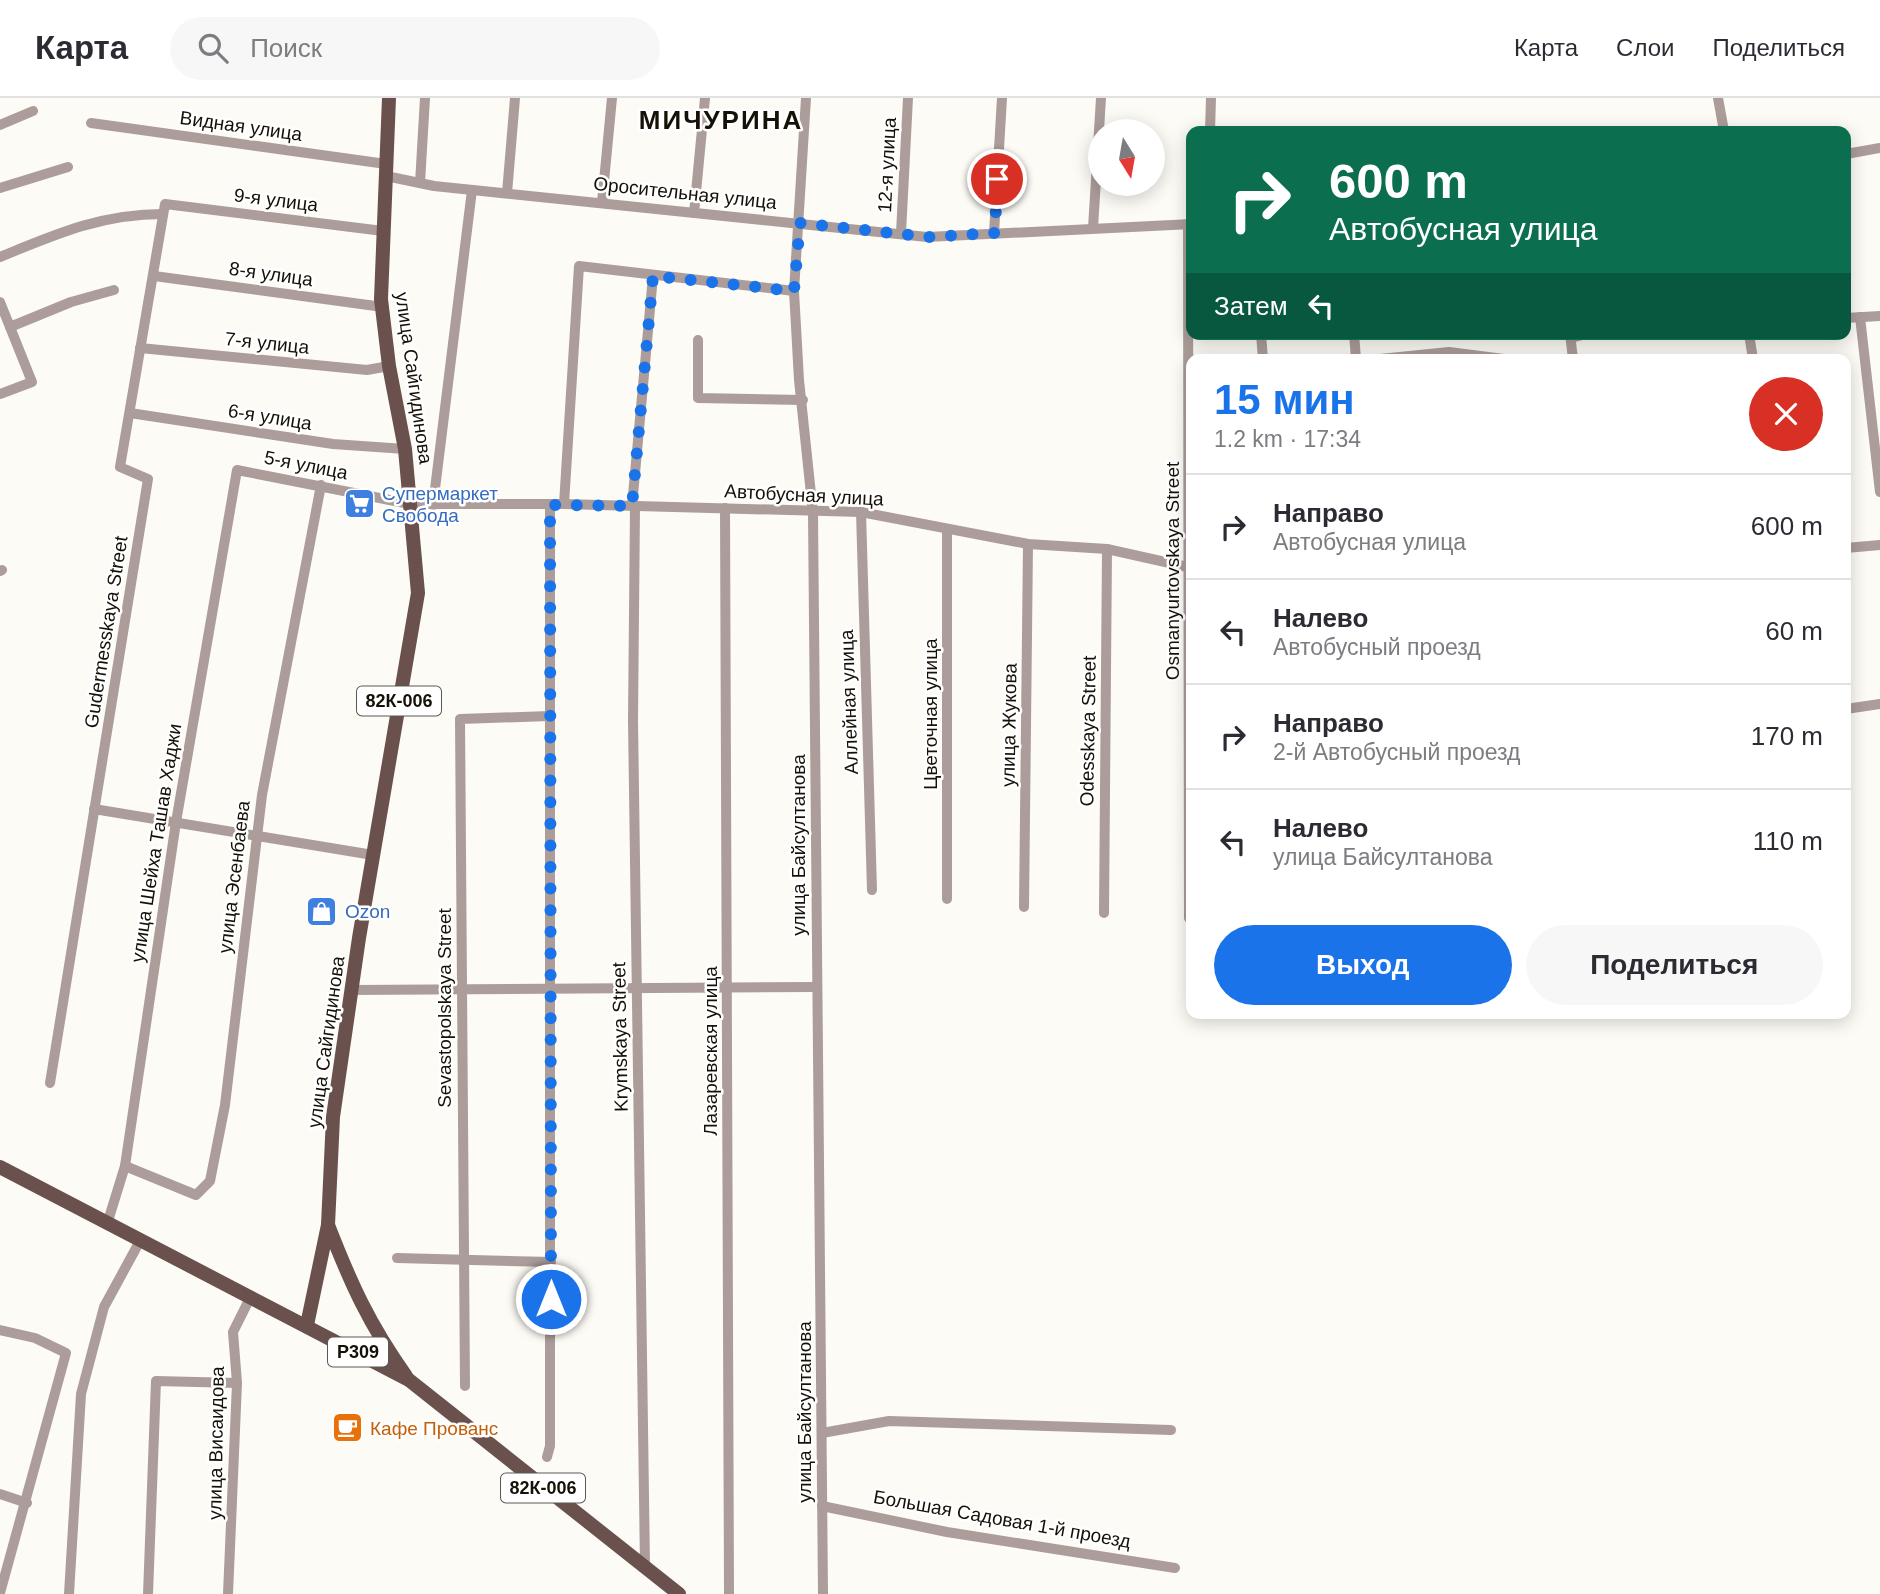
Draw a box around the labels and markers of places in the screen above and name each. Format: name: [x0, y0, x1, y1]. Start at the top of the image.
pin: [967, 149, 1027, 209]
place label: Супермаркет Свобода: [382, 483, 498, 526]
supermarket icon: Супермаркет Свобода: [342, 487, 376, 521]
shop icon: Ozon: [305, 894, 339, 928]
place label: Ozon: [345, 901, 390, 922]
cafe icon: Кафе Прованс: [330, 1411, 364, 1445]
place label: Кафе Прованс: [370, 1418, 498, 1439]

